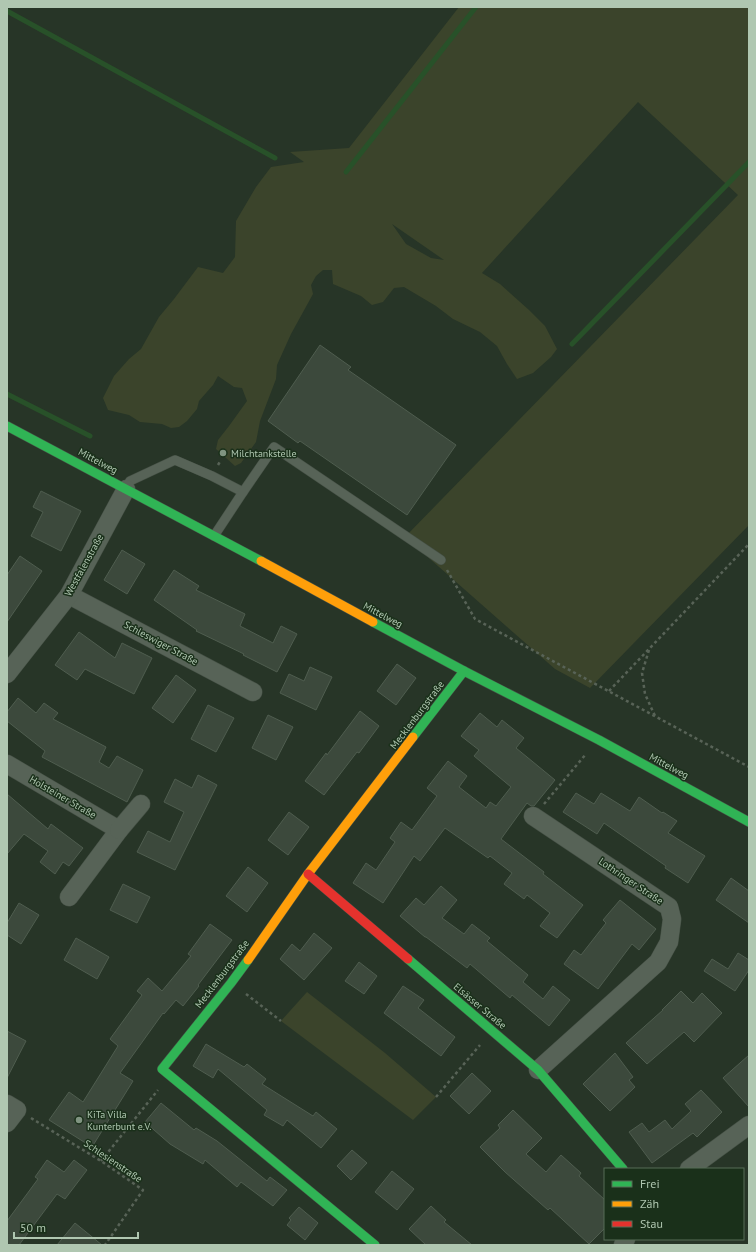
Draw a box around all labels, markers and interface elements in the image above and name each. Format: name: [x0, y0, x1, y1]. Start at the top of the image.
street label: Mittelweg: [76, 445, 120, 477]
place label: Milchtankstelle: [231, 447, 297, 460]
marker: Milchtankstelle: [218, 448, 228, 458]
street label: Westfalenstraße: [62, 532, 106, 598]
street label: Mittelweg: [361, 599, 405, 631]
street label: Schleswiger Straße: [122, 618, 200, 668]
street label: Mecklenburgstraße: [387, 678, 447, 752]
street label: Mittelweg: [647, 750, 691, 782]
street label: Holsteiner Straße: [27, 773, 99, 821]
street label: Lothringer Straße: [596, 855, 666, 907]
street label: Mecklenburgstraße: [192, 937, 252, 1011]
street label: Elsässer Straße: [451, 980, 509, 1032]
place label: KiTa Villa Kunterbunt e.V.: [87, 1108, 151, 1133]
marker: KiTa Villa Kunterbunt e.V.: [74, 1115, 84, 1125]
street label: Schlesienstraße: [81, 1137, 145, 1185]
legend: [604, 1168, 744, 1240]
text: Frei: [640, 1176, 660, 1191]
text: Zäh: [640, 1196, 659, 1211]
scale bar: [14, 1214, 138, 1240]
text: Stau: [640, 1216, 663, 1231]
text: 50 m: [20, 1220, 46, 1235]

